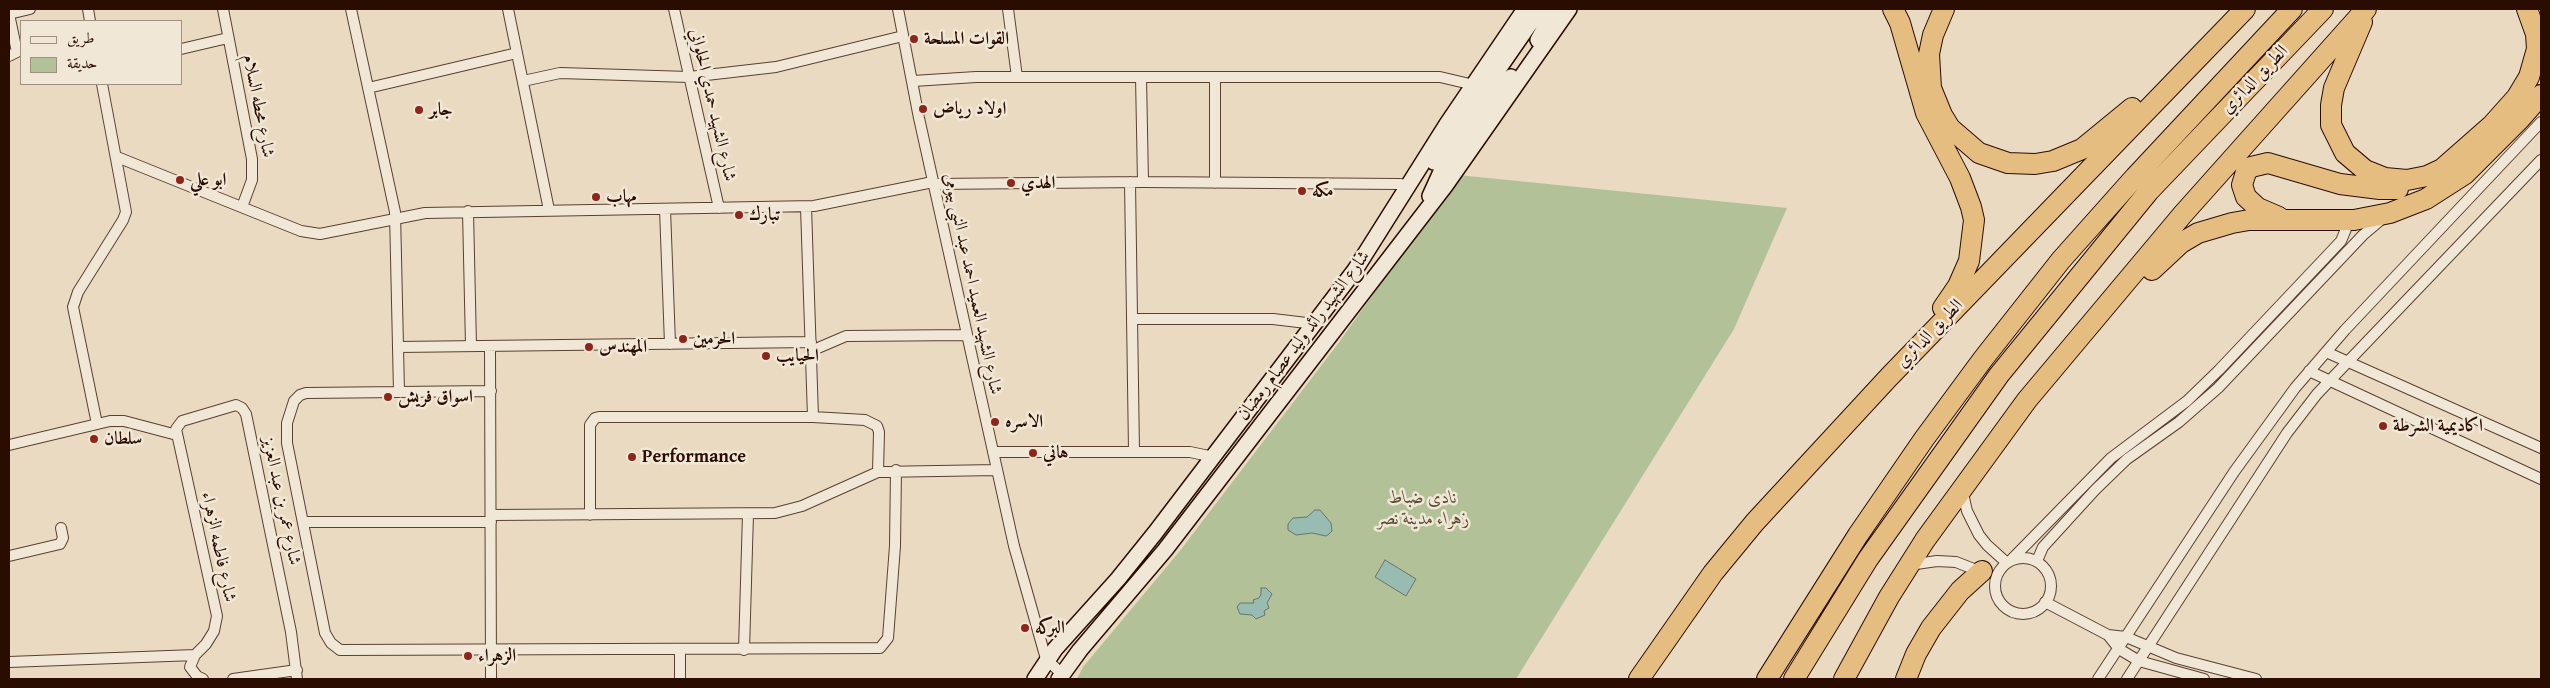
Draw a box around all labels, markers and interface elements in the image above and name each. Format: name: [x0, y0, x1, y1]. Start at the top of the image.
legend: [20, 20, 182, 85]
street label: شارع الشهيد حمدي الحلواني: [684, 26, 740, 184]
text: طريق: [67, 27, 94, 48]
place label: القوات المسلحة: [924, 28, 1009, 50]
marker: القوات المسلحة: [908, 33, 920, 45]
street label: الطريق الدائري: [2217, 41, 2293, 119]
text: حديقة: [67, 52, 97, 73]
street label: شارع محطه السلام: [237, 53, 279, 159]
place label: اولاد رياض: [933, 98, 1006, 120]
place label: جابر: [429, 99, 453, 121]
marker: اولاد رياض: [917, 103, 929, 115]
marker: جابر: [413, 104, 425, 116]
place label: ابو علي: [190, 169, 226, 191]
street label: شارع الشهيد العميد احمد عبد النبى بيومى: [938, 171, 1006, 397]
place label: الهدي: [1021, 172, 1056, 194]
marker: ابو علي: [174, 174, 186, 186]
marker: الهدي: [1005, 177, 1017, 189]
place label: مكه: [1312, 180, 1333, 202]
marker: مكه: [1296, 185, 1308, 197]
place label: مهاب: [606, 186, 636, 208]
marker: مهاب: [590, 191, 602, 203]
place label: تبارك: [749, 204, 781, 226]
marker: تبارك: [733, 209, 745, 221]
street label: شارع الشهيد رائد وليد عصام رمضان: [1233, 247, 1375, 425]
street label: الطريق الدائري: [1892, 295, 1968, 373]
place label: الحرمين: [693, 328, 735, 350]
marker: الحرمين: [677, 333, 689, 345]
place label: المهندس: [599, 336, 647, 358]
marker: المهندس: [583, 341, 595, 353]
place label: الحيايب: [776, 345, 819, 367]
marker: الحيايب: [760, 350, 772, 362]
place label: اسواق فريش: [398, 386, 473, 408]
marker: اسواق فريش: [382, 391, 394, 403]
place label: الاسره: [1005, 411, 1043, 433]
place label: اكاديمية الشرطة: [2393, 415, 2483, 437]
marker: الاسره: [989, 416, 1001, 428]
marker: اكاديمية الشرطة: [2377, 420, 2389, 432]
place label: سلطان: [104, 428, 142, 450]
marker: سلطان: [88, 433, 100, 445]
street label: شارع عمر بن عبد العزيز: [257, 435, 305, 567]
place label: هاني: [1043, 442, 1068, 464]
place label: Performance: [642, 446, 746, 468]
marker: هاني: [1027, 447, 1039, 459]
marker: Performance: [626, 451, 638, 463]
park label: نادى ضباط زهراء مدينة نصر: [1377, 487, 1469, 530]
street label: شارع فاطمه الزهراء: [196, 490, 240, 604]
place label: البركه: [1035, 617, 1065, 639]
marker: البركه: [1019, 622, 1031, 634]
place label: الزهراء: [478, 645, 516, 667]
marker: الزهراء: [462, 650, 474, 662]

